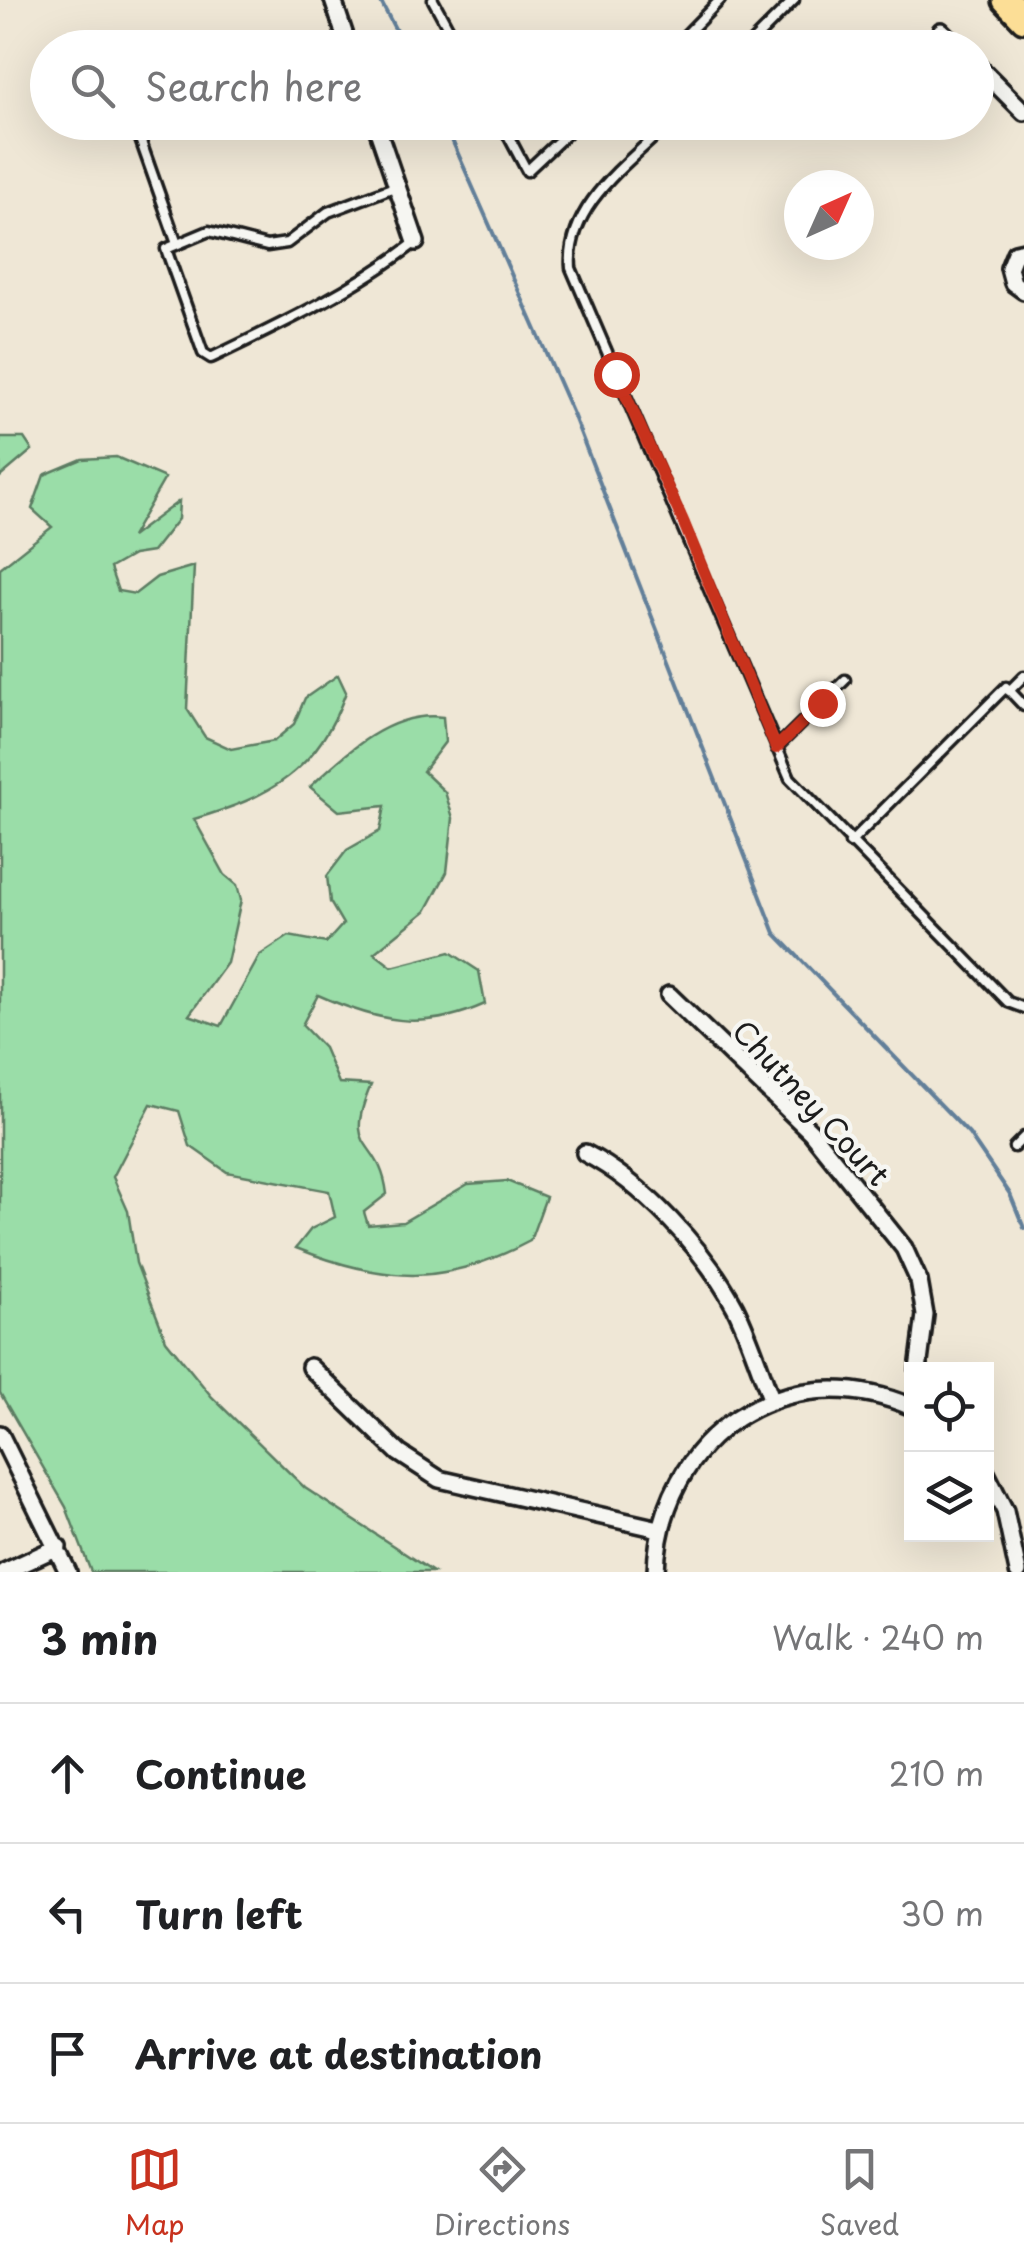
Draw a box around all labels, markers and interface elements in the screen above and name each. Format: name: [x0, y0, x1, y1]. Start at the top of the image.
search box: [30, 30, 994, 140]
text: Search here: [145, 57, 362, 114]
icon: search: [65, 58, 120, 113]
north arrow: [784, 170, 874, 260]
route start: [594, 352, 640, 398]
route end: [800, 681, 846, 727]
street label: Chutney Court: [723, 1009, 901, 1195]
map controls: [904, 1362, 994, 1542]
button: locate: [904, 1362, 994, 1452]
button: layers: [904, 1452, 994, 1542]
text: 3 min: [40, 1606, 158, 1669]
text: Walk · 240 m: [772, 1613, 984, 1661]
text: Continue: [135, 1745, 306, 1802]
icon: ahead: [40, 1746, 95, 1801]
text: 210 m: [889, 1749, 984, 1797]
text: Turn left: [135, 1885, 303, 1942]
icon: left: [40, 1886, 95, 1941]
text: 30 m: [900, 1889, 984, 1937]
text: Arrive at destination: [135, 2025, 543, 2082]
icon: arrive: [40, 2026, 95, 2081]
tab: Map: [125, 2142, 185, 2245]
tab: Directions: [434, 2142, 570, 2245]
tab: Saved: [820, 2142, 899, 2245]

